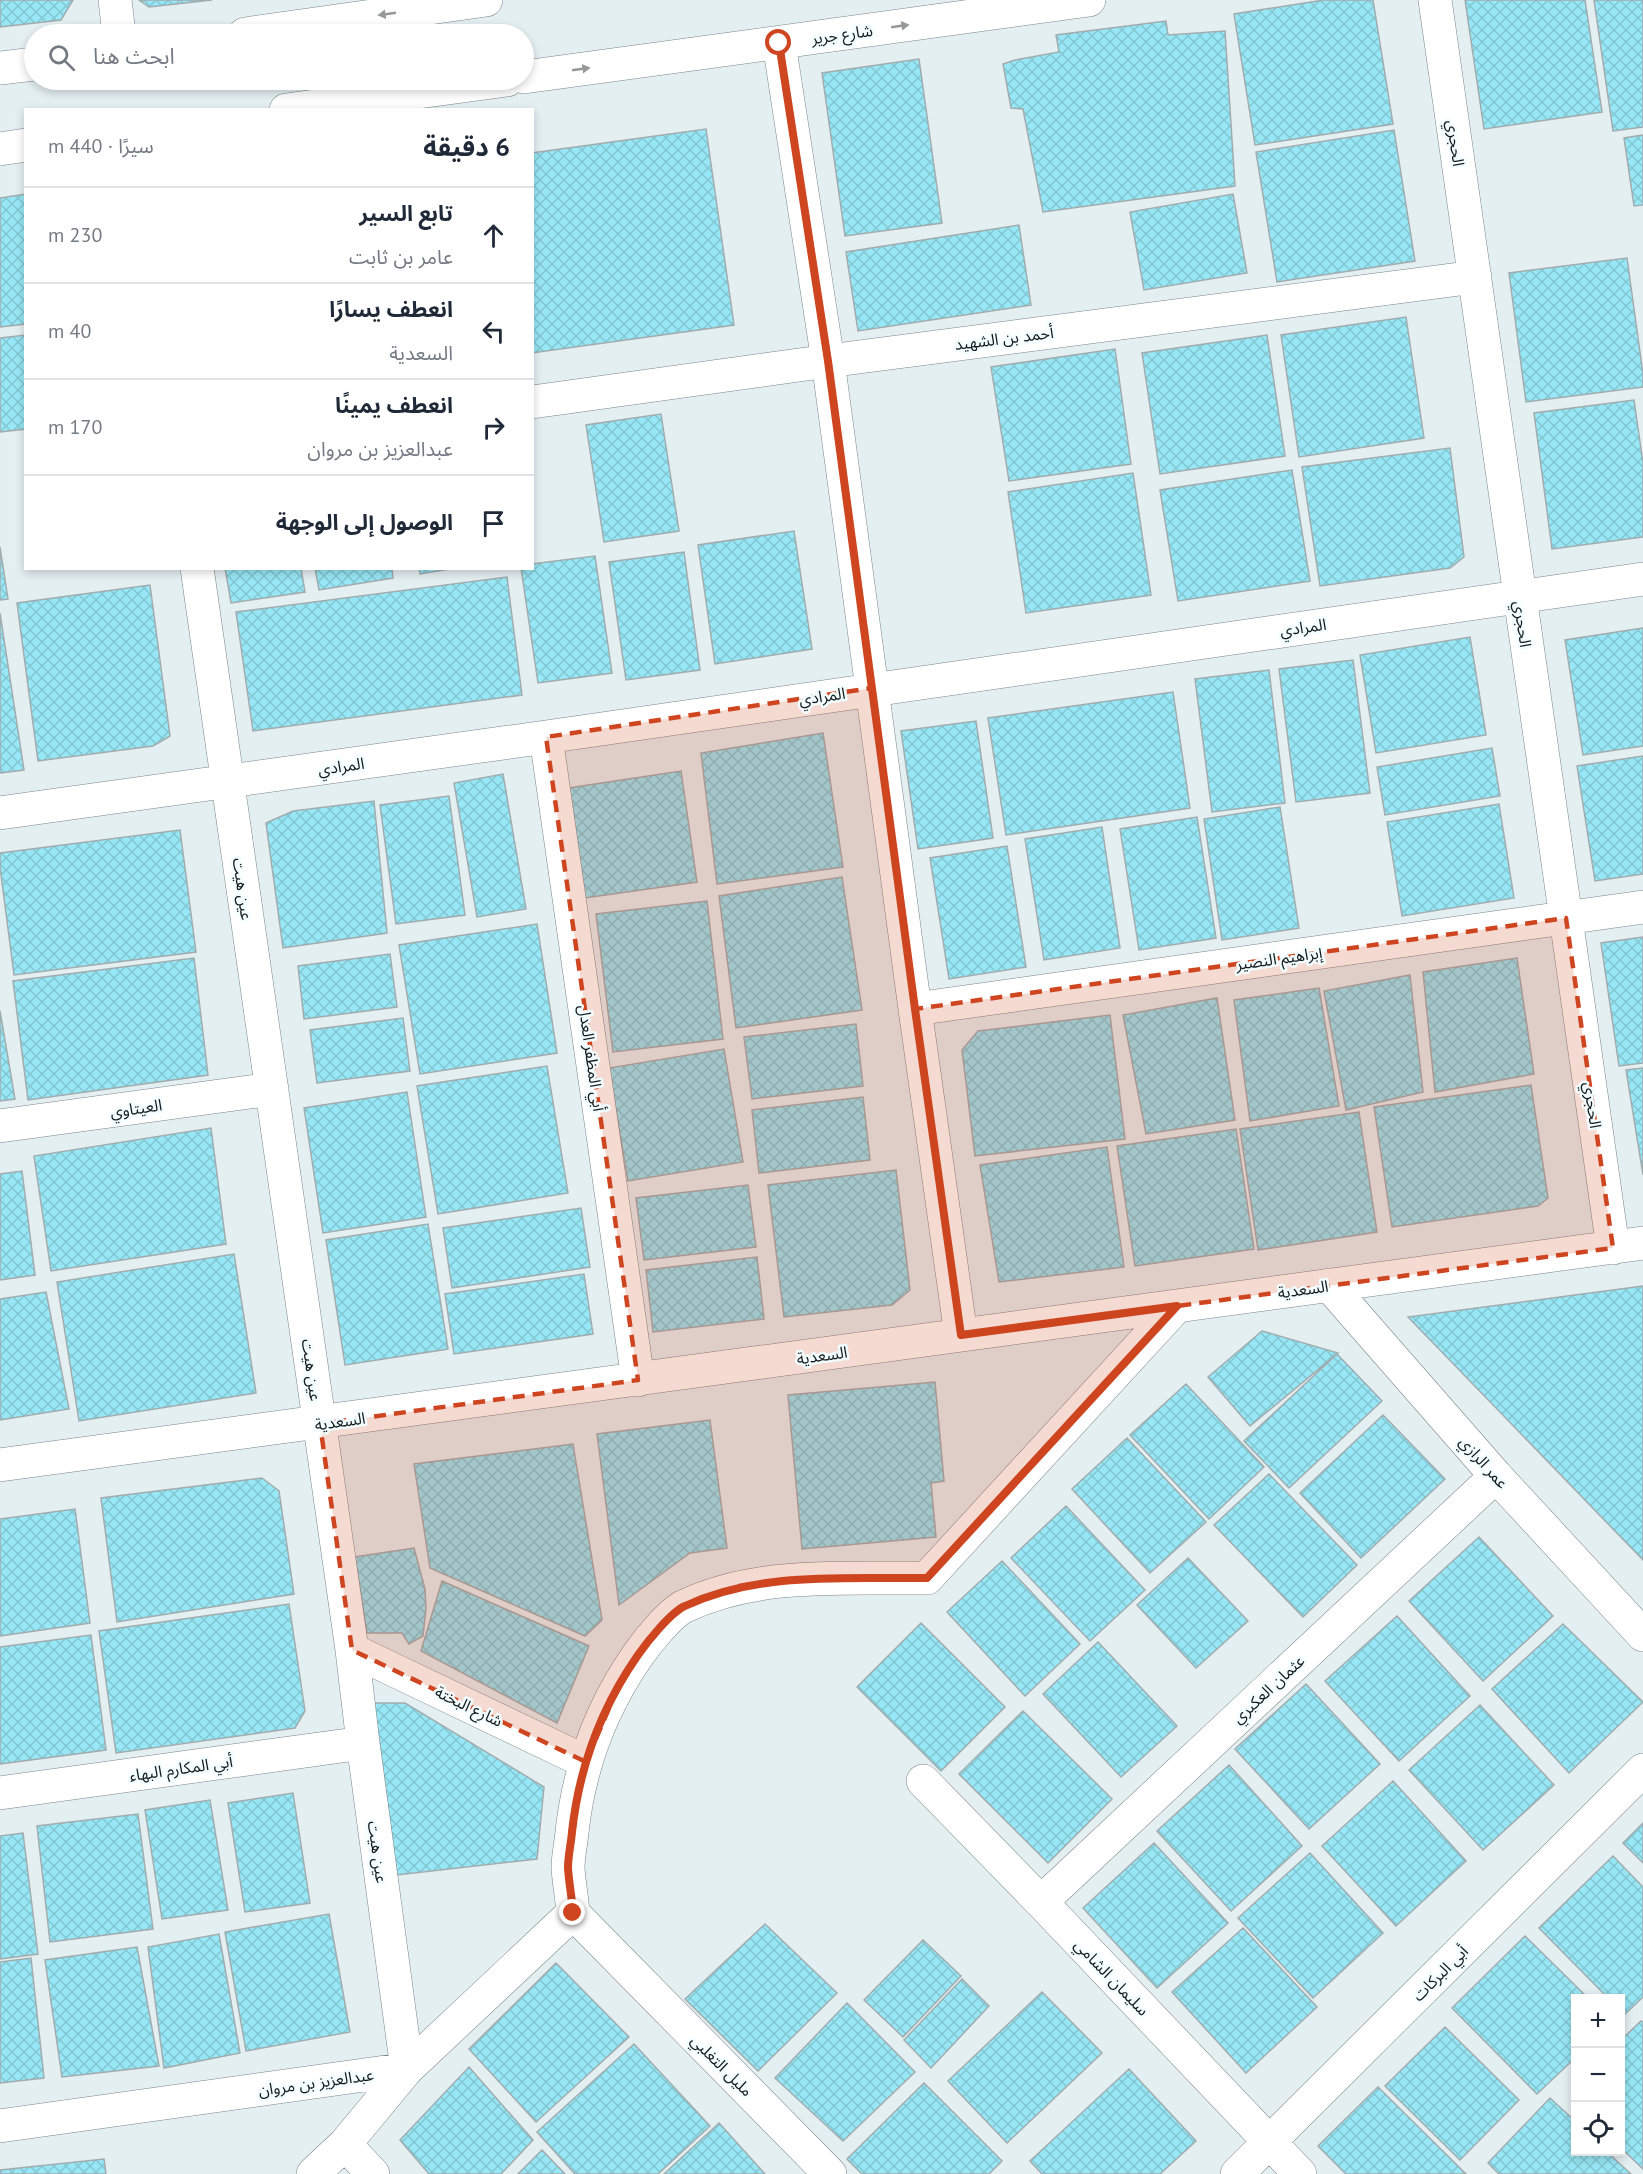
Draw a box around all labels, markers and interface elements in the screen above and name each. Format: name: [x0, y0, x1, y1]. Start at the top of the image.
one-way arrow: [377, 10, 396, 19]
street label: شارع جرير: [809, 20, 874, 51]
one-way arrow: [890, 21, 909, 31]
search box: [24, 24, 534, 90]
route start: [765, 29, 791, 55]
icon: search: [45, 41, 78, 74]
text: ابحث هنا: [93, 42, 175, 70]
one-way arrow: [572, 65, 591, 74]
street label: الحجري: [1440, 118, 1469, 168]
text: 6 دقيقة: [423, 130, 510, 163]
text: سيرًا · 440 m: [48, 133, 154, 159]
text: تابع السير: [359, 199, 453, 227]
icon: ahead: [477, 219, 510, 252]
text: 230 m: [48, 222, 102, 248]
text: عامر بن ثابت: [349, 244, 453, 270]
text: انعطف يسارًا: [329, 295, 453, 323]
icon: left: [477, 315, 510, 348]
text: 40 m: [48, 318, 91, 344]
street label: أحمد بن الشهيد: [953, 322, 1055, 354]
text: السعدية: [389, 340, 453, 366]
text: انعطف يمينًا: [335, 391, 453, 419]
icon: right: [477, 411, 510, 444]
text: 170 m: [48, 414, 102, 440]
text: عبدالعزيز بن مروان: [307, 436, 453, 462]
icon: arrive: [477, 507, 510, 540]
text: الوصول إلى الوجهة: [276, 508, 453, 536]
street label: الحجري: [1507, 599, 1536, 649]
street label: المرادي: [1278, 614, 1328, 643]
street label: المرادي: [797, 683, 847, 712]
street label: المرادي: [316, 753, 366, 782]
street label: عين هيت: [229, 857, 257, 921]
street label: إبراهيم النصير: [1233, 942, 1325, 977]
street label: أبي المظفر العدل: [572, 1004, 609, 1113]
street label: الحجري: [1577, 1080, 1606, 1130]
street label: العيتاوي: [109, 1094, 164, 1124]
street label: السعدية: [1276, 1276, 1330, 1302]
street label: عين هيت: [298, 1338, 326, 1402]
street label: السعدية: [795, 1342, 849, 1368]
street label: السعدية: [313, 1408, 367, 1434]
street label: عمر الرازي: [1453, 1432, 1513, 1494]
street label: عثمان العكبري: [1228, 1650, 1310, 1730]
street label: شارع البختة: [431, 1681, 506, 1734]
street label: أبي المكارم البهاء: [128, 1751, 234, 1788]
street label: عين هيت: [364, 1820, 392, 1884]
route end: [559, 1899, 585, 1925]
street label: سليمان الشامي: [1069, 1934, 1154, 2021]
street label: أبي البركات: [1408, 1941, 1474, 2007]
map controls: [1571, 1994, 1625, 2156]
button: +: [1571, 1994, 1625, 2048]
street label: مليل التغلبي: [685, 2030, 757, 2102]
button: −: [1571, 2048, 1625, 2102]
street label: عبدالعزيز بن مروان: [257, 2064, 375, 2100]
button: locate: [1571, 2102, 1625, 2156]

